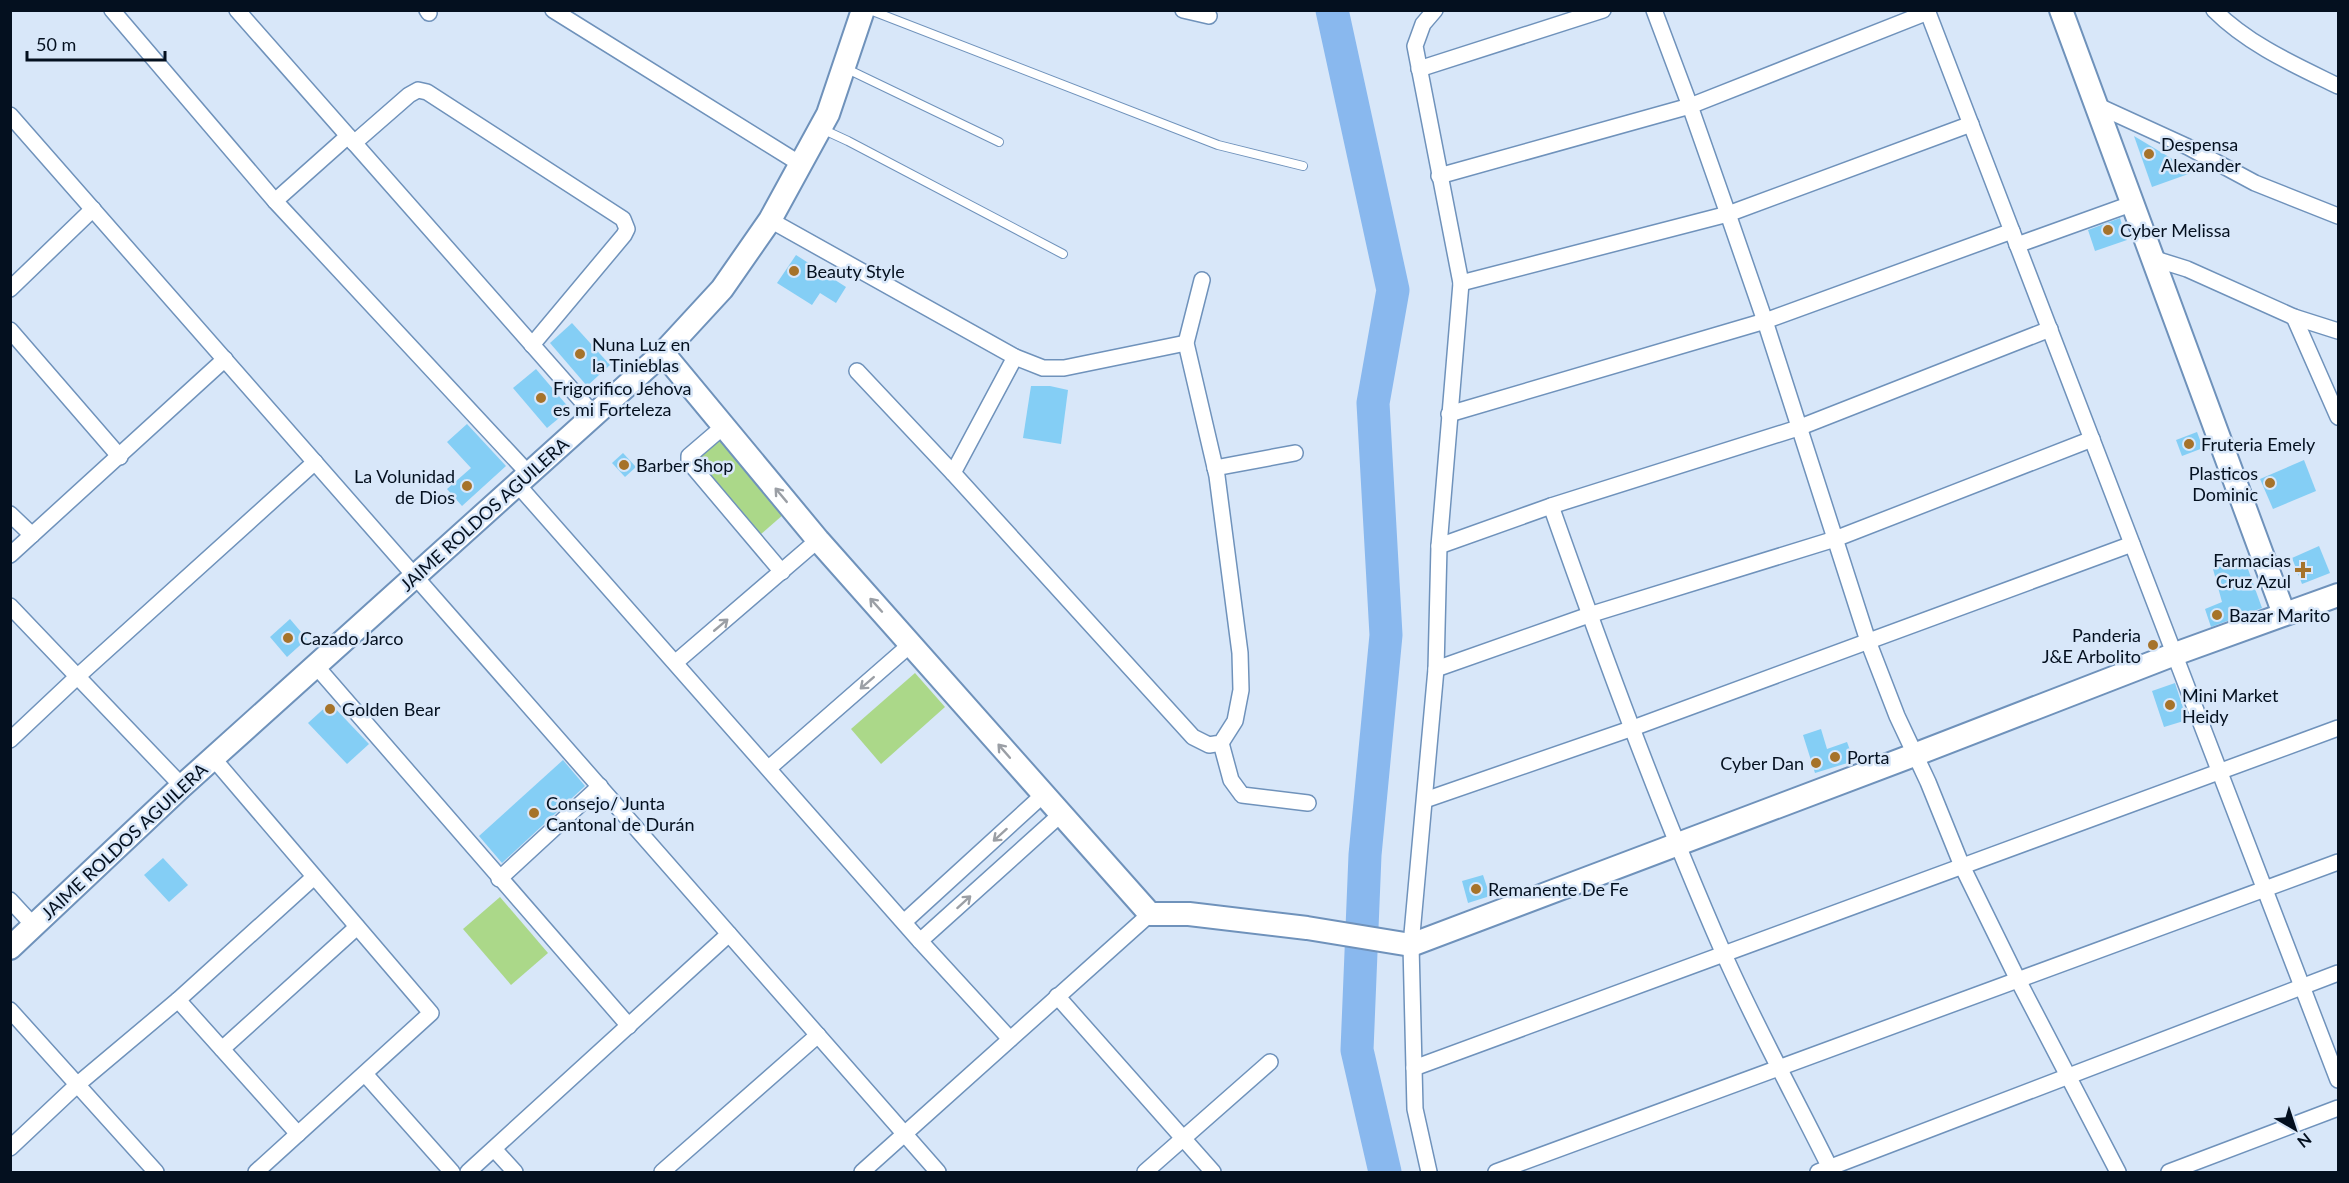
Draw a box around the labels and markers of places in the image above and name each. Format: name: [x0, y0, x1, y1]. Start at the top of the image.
place label: Despensa Alexander: [2161, 133, 2241, 176]
marker: Despensa Alexander: [2142, 147, 2156, 161]
place label: Cyber Melissa: [2120, 219, 2230, 241]
marker: Cyber Melissa: [2101, 223, 2115, 237]
place label: Beauty Style: [806, 260, 905, 282]
marker: Beauty Style: [787, 264, 801, 278]
place label: Nuna Luz en la Tinieblas: [592, 333, 690, 376]
marker: Nuna Luz en la Tinieblas: [573, 347, 587, 361]
place label: Frigorifico Jehova es mi Forteleza: [553, 377, 691, 420]
marker: Frigorifico Jehova es mi Forteleza: [534, 391, 548, 405]
place label: Fruteria Emely: [2201, 433, 2316, 455]
marker: Fruteria Emely: [2182, 437, 2196, 451]
place label: Barber Shop: [636, 454, 733, 476]
marker: Barber Shop: [617, 458, 631, 472]
place label: Plasticos Dominic: [2189, 462, 2258, 505]
place label: La Volunidad de Dios: [354, 465, 455, 508]
marker: Plasticos Dominic: [2263, 476, 2277, 490]
marker: La Volunidad de Dios: [460, 479, 474, 493]
place label: Farmacias Cruz Azul: [2213, 549, 2291, 592]
marker: Farmacias Cruz Azul: [2296, 563, 2310, 577]
place label: Bazar Marito: [2229, 604, 2330, 626]
marker: Bazar Marito: [2210, 608, 2224, 622]
place label: Panderia J&E Arbolito: [2042, 624, 2141, 667]
place label: Cazado Jarco: [300, 627, 403, 649]
marker: Cazado Jarco: [281, 631, 295, 645]
marker: Panderia J&E Arbolito: [2146, 638, 2160, 652]
place label: Mini Market Heidy: [2182, 684, 2279, 727]
place label: Golden Bear: [342, 698, 441, 720]
marker: Mini Market Heidy: [2163, 698, 2177, 712]
marker: Golden Bear: [323, 702, 337, 716]
place label: Porta: [1847, 746, 1890, 768]
marker: Porta: [1828, 750, 1842, 764]
place label: Cyber Dan: [1720, 752, 1804, 774]
marker: Cyber Dan: [1809, 756, 1823, 770]
place label: Consejo/ Junta Cantonal de Durán: [546, 792, 695, 835]
marker: Consejo/ Junta Cantonal de Durán: [527, 806, 541, 820]
place label: Remanente De Fe: [1488, 878, 1629, 900]
marker: Remanente De Fe: [1469, 882, 1483, 896]

